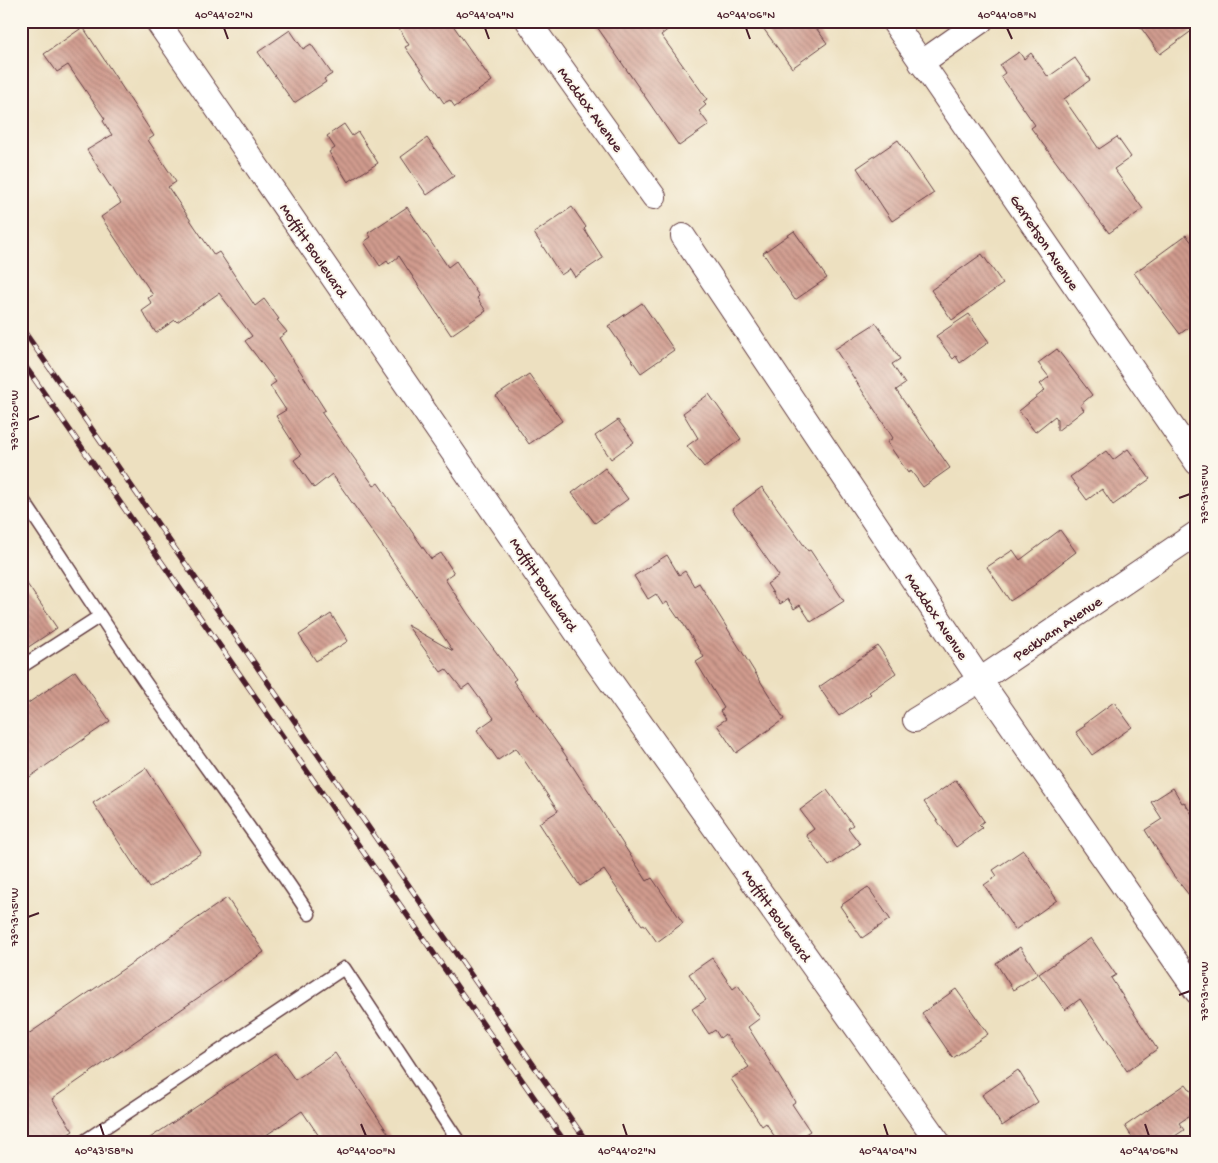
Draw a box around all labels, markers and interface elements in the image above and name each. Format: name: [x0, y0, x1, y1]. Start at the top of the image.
text: 40°44'02"N: [195, 9, 253, 23]
text: 40°44'04"N: [456, 9, 514, 23]
text: 40°44'06"N: [717, 9, 775, 23]
text: 40°44'08"N: [978, 9, 1036, 23]
street label: Maddox Avenue: [553, 64, 626, 156]
street label: Garretson Avenue: [1005, 192, 1082, 295]
street label: Moffitt Boulevard: [274, 201, 351, 302]
text: 73°13'20"W: [9, 390, 23, 451]
text: 73°13'15"W: [1199, 465, 1213, 524]
street label: Moffitt Boulevard: [504, 535, 581, 636]
street label: Maddox Avenue: [900, 570, 971, 664]
street label: Peckham Avenue: [1009, 593, 1106, 667]
street label: Moffitt Boulevard: [737, 866, 815, 967]
text: 73°13'15"W: [9, 888, 23, 947]
text: 73°13'10"W: [1199, 962, 1213, 1021]
text: 40°43'58"N: [75, 1145, 133, 1159]
text: 40°44'00"N: [337, 1145, 396, 1159]
text: 40°44'02"N: [598, 1145, 656, 1159]
text: 40°44'04"N: [859, 1145, 917, 1159]
text: 40°44'06"N: [1120, 1145, 1178, 1159]

